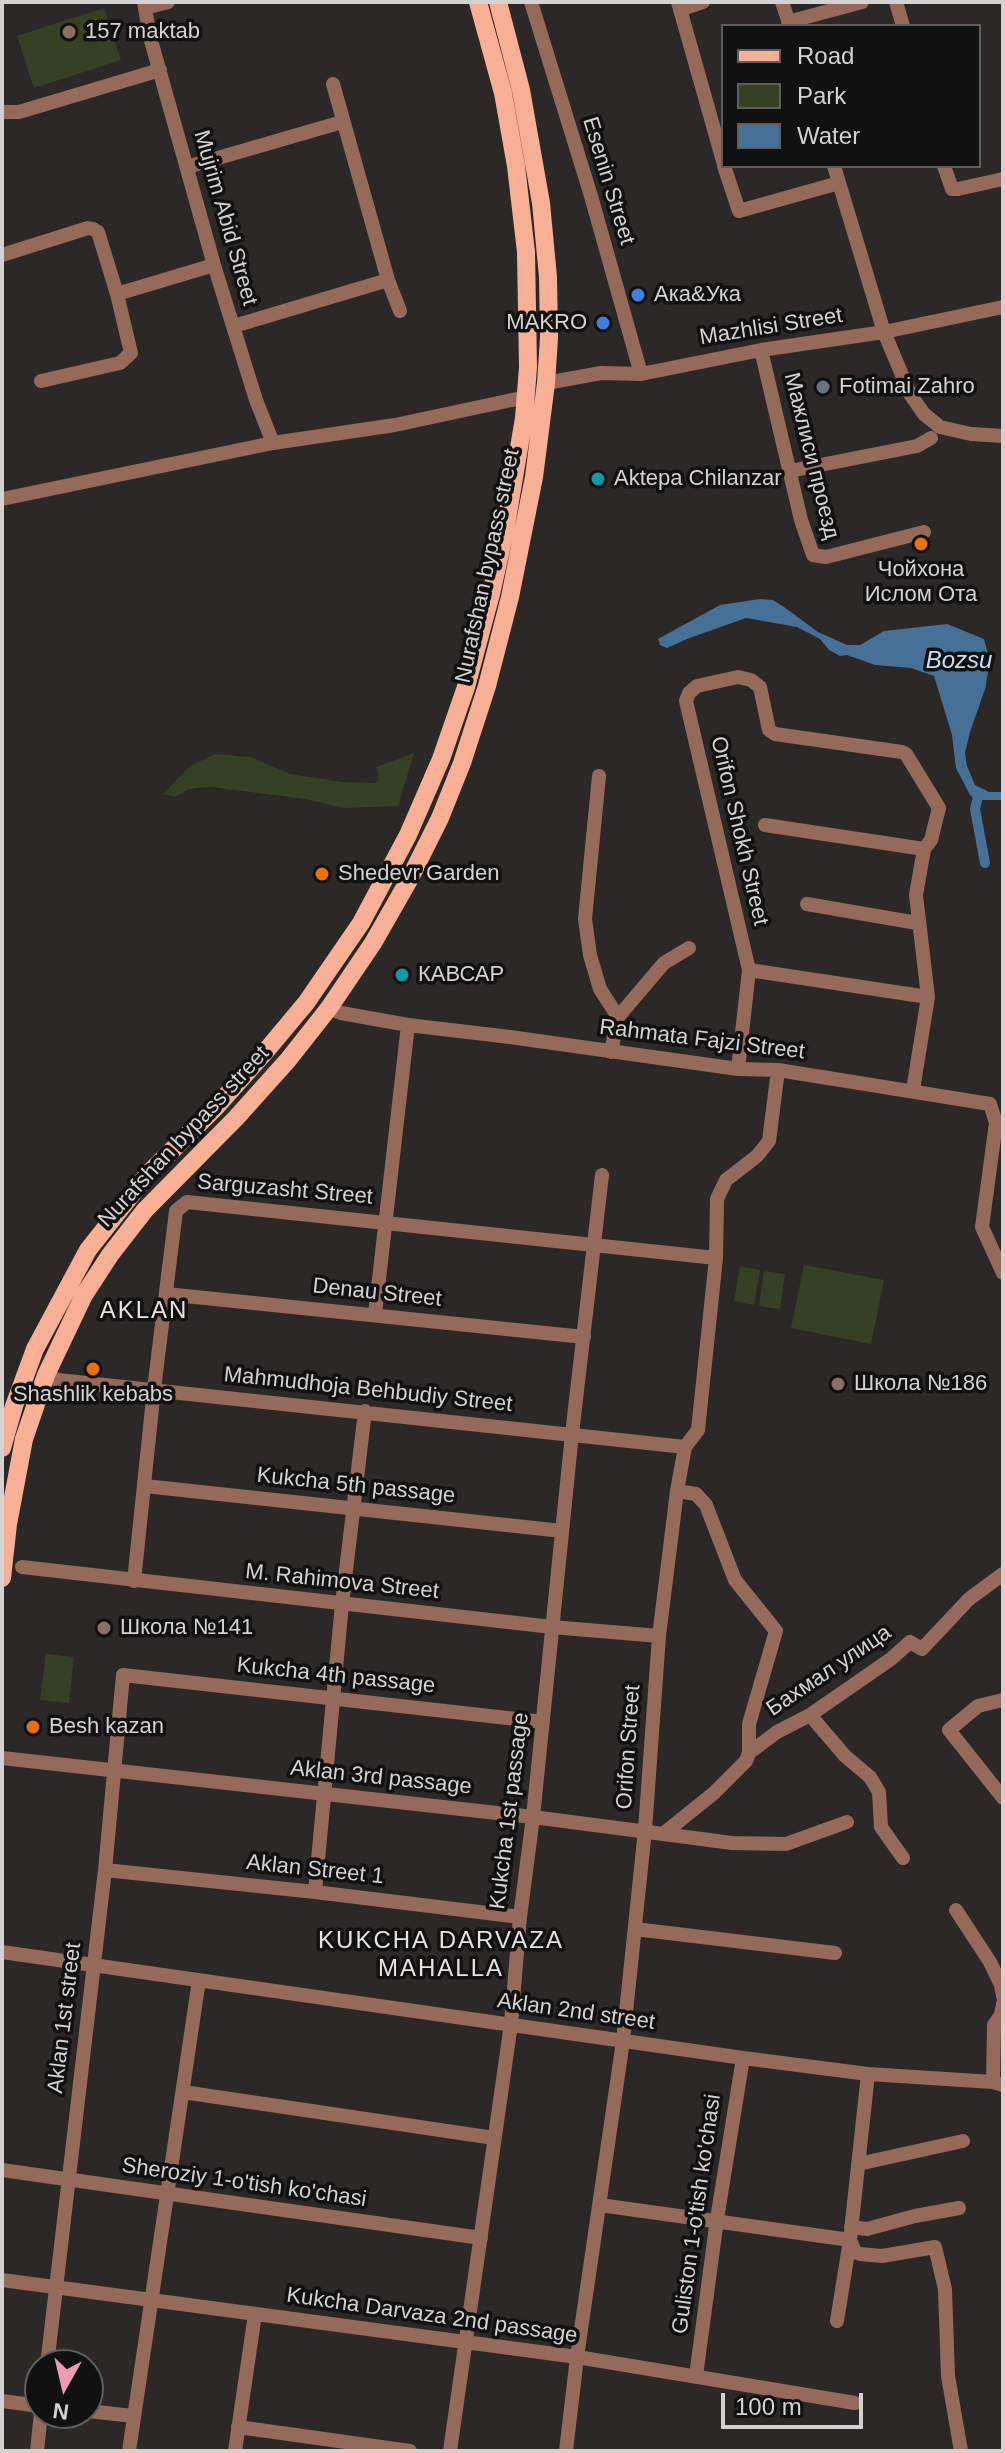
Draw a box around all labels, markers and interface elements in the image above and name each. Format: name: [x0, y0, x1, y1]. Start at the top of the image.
place label: 157 maktab: [85, 19, 200, 45]
marker: 157 maktab: [60, 23, 78, 41]
legend: [721, 24, 981, 168]
text: Road: [797, 42, 854, 69]
text: Park: [797, 82, 846, 109]
street label: Esenin Street: [576, 114, 640, 248]
text: Water: [797, 122, 860, 149]
street label: Mujrim Abid Street: [187, 127, 263, 309]
place label: Ака&Ука: [654, 282, 741, 308]
marker: Ака&Ука: [629, 286, 647, 304]
street label: Mazhlisi Street: [698, 303, 844, 351]
place label: MAKRO: [506, 310, 587, 336]
marker: MAKRO: [594, 314, 612, 332]
street label: Мажлиси проезд: [778, 370, 844, 542]
place label: Fotimai Zahro: [839, 374, 975, 400]
marker: Fotimai Zahro: [814, 378, 832, 396]
street label: Nurafshan bypass street: [450, 447, 526, 685]
place label: Aktepa Chilanzar: [614, 466, 782, 492]
marker: Aktepa Chilanzar: [589, 470, 607, 488]
marker: Чойхона Ислом Ота: [912, 535, 930, 553]
place label: Чойхона Ислом Ота: [865, 557, 977, 608]
water label: Bozsu: [926, 647, 992, 675]
street label: Orifon Shokh Street: [704, 734, 774, 928]
place label: Shedevr Garden: [338, 861, 499, 887]
marker: Shedevr Garden: [313, 865, 331, 883]
place label: КАВСАР: [418, 962, 504, 988]
marker: КАВСАР: [393, 966, 411, 984]
street label: Rahmata Fajzi Street: [598, 1014, 806, 1066]
street label: Nurafshan bypass street: [93, 1041, 275, 1233]
street label: Sarguzasht Street: [196, 1169, 374, 1211]
street label: Denau Street: [311, 1273, 443, 1313]
district label: AKLAN: [100, 1297, 188, 1325]
marker: Shashlik kebabs: [84, 1360, 102, 1378]
street label: Mahmudhoja Behbudiy Street: [222, 1362, 514, 1418]
place label: Школа №186: [854, 1371, 987, 1397]
marker: Школа №186: [829, 1375, 847, 1393]
place label: Shashlik kebabs: [13, 1382, 173, 1408]
street label: Kukcha 5th passage: [255, 1462, 457, 1510]
street label: M. Rahimova Street: [244, 1559, 440, 1605]
place label: Школа №141: [120, 1615, 253, 1641]
marker: Школа №141: [95, 1619, 113, 1637]
street label: Бахмал улица: [762, 1620, 896, 1722]
street label: Kukcha 4th passage: [235, 1652, 437, 1700]
street label: Orifon Street: [611, 1684, 647, 1810]
street label: Kukcha 1st passage: [485, 1711, 535, 1911]
place label: Besh kazan: [49, 1714, 164, 1740]
marker: Besh kazan: [24, 1718, 42, 1736]
street label: Аklаn 3rd passage: [289, 1755, 473, 1801]
street label: Аklаn Street 1: [245, 1850, 385, 1890]
district label: KUKCHA DARVAZA MAHALLA: [318, 1927, 564, 1983]
street label: Aklan 1st street: [43, 1941, 87, 2095]
street label: Аklаn 2nd street: [495, 1988, 657, 2036]
street label: Guliston 1-o'tish ko'chasi: [667, 2092, 727, 2336]
street label: Sheroziy 1-o'tish ko'chasi: [120, 2153, 368, 2213]
street label: Kukcha Darvaza 2nd passage: [285, 2283, 579, 2349]
north arrow: [24, 2349, 104, 2429]
scale bar: [725, 2377, 867, 2427]
text: 100 m: [735, 2393, 802, 2420]
text: N: [51, 2398, 70, 2425]

